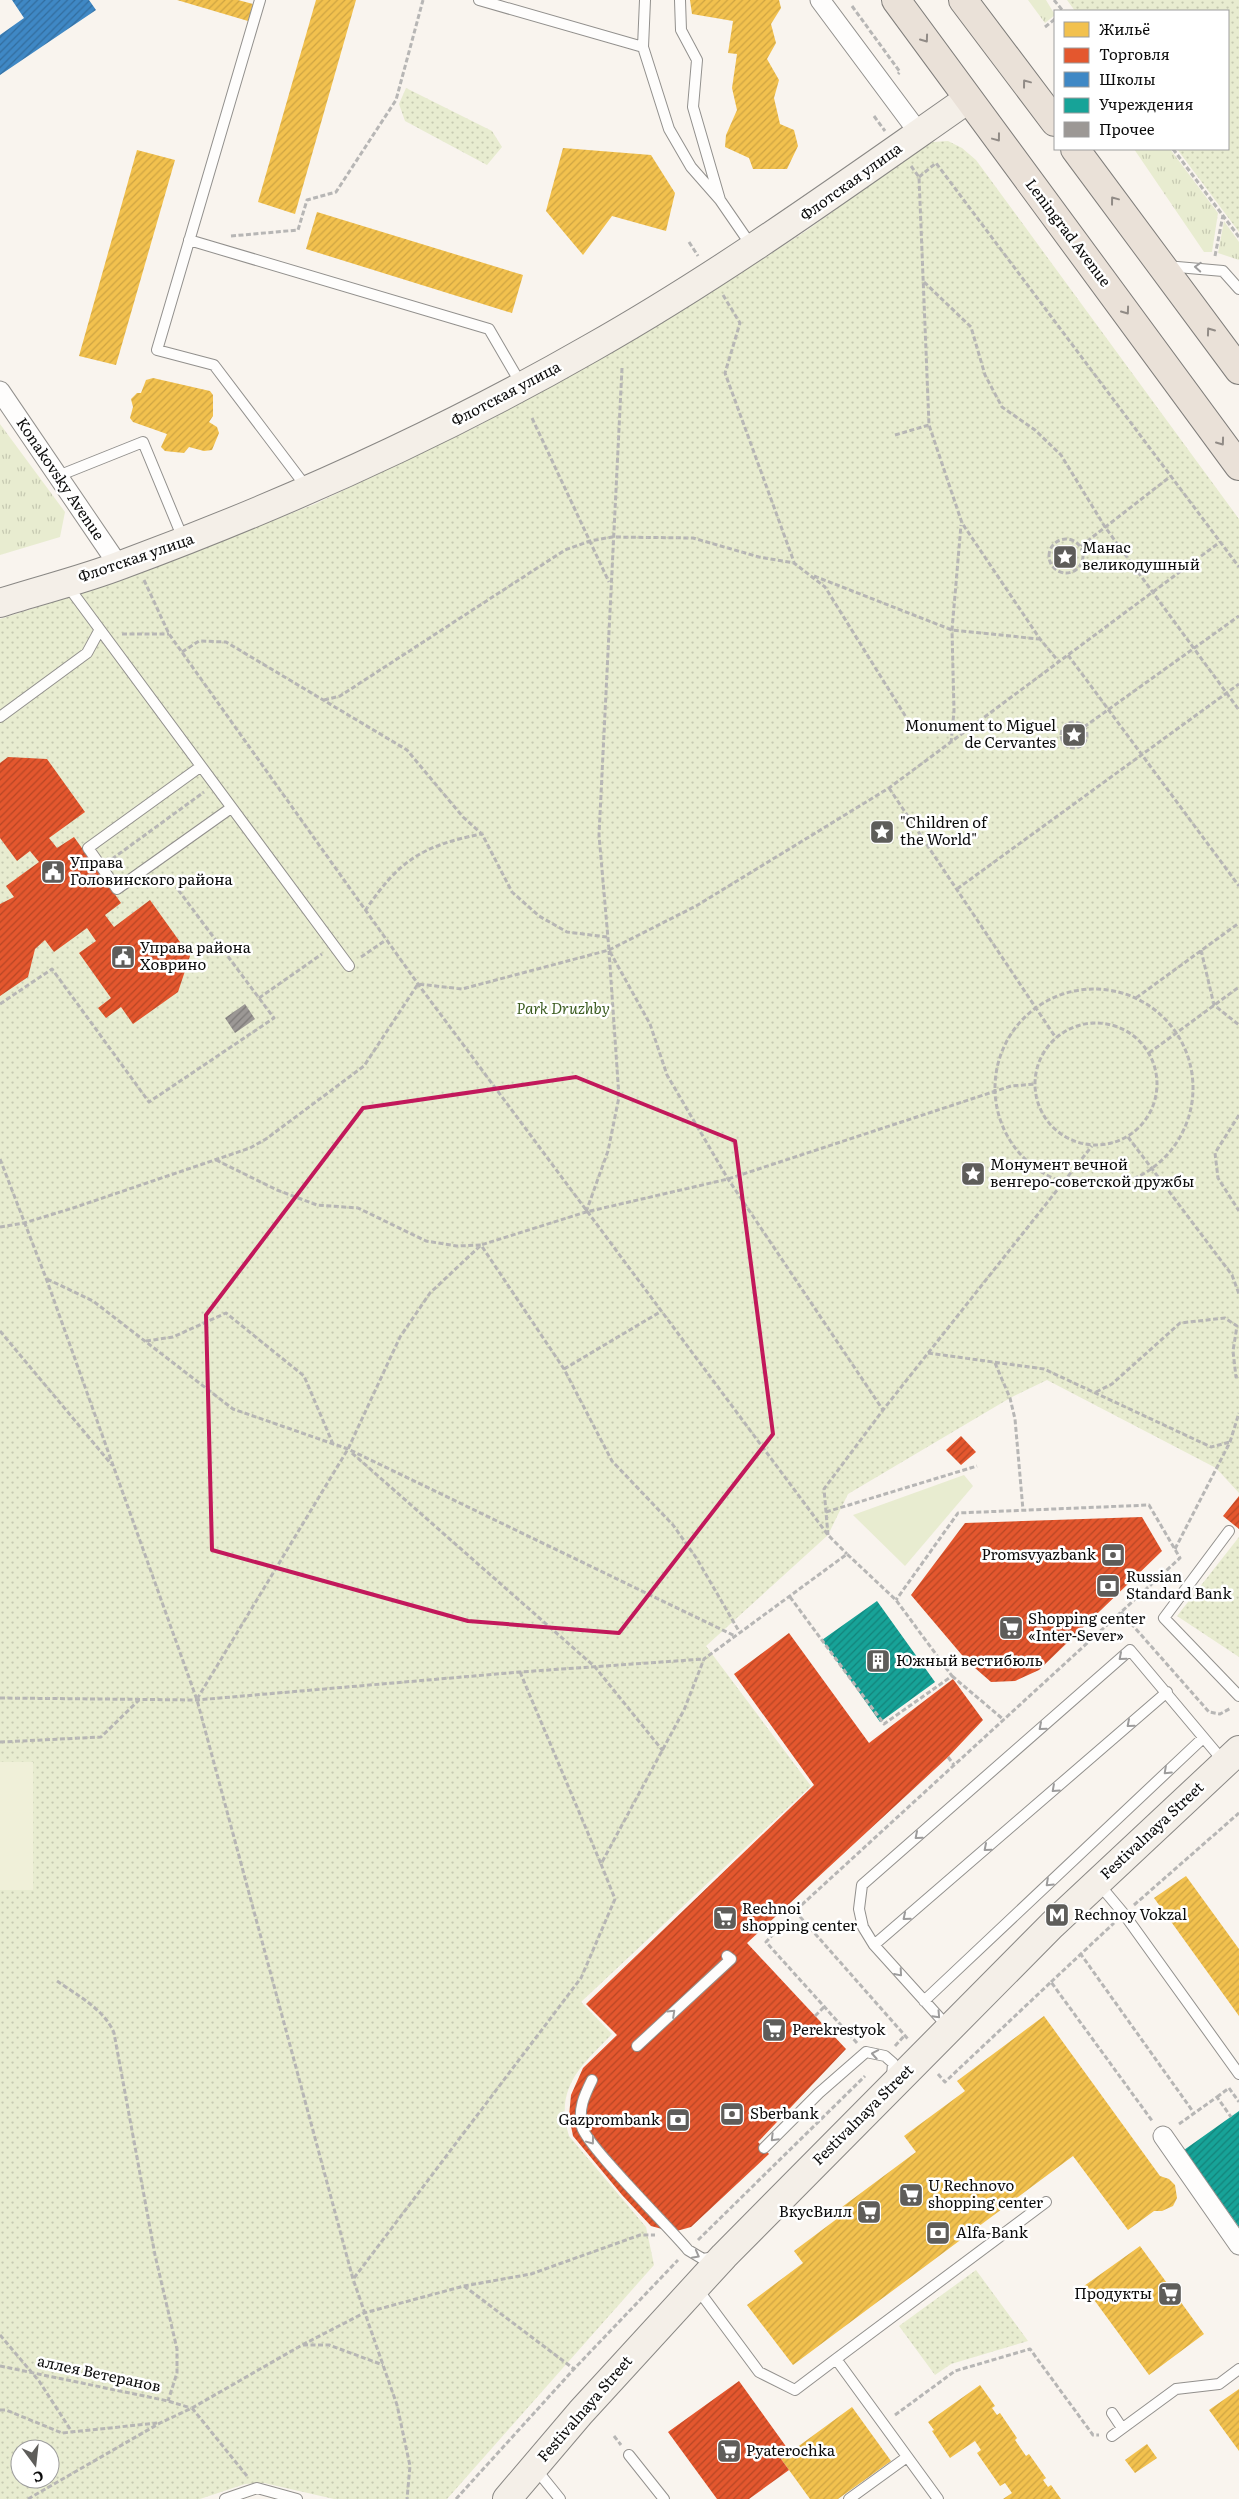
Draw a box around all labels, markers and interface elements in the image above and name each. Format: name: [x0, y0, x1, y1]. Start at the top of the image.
legend: [1054, 10, 1229, 150]
text: Жильё: [1099, 17, 1150, 40]
one-way arrow: [919, 33, 928, 43]
text: Торговля: [1099, 42, 1170, 65]
text: Школы: [1099, 67, 1155, 90]
one-way arrow: [1023, 79, 1032, 89]
text: Учреждения: [1099, 92, 1194, 115]
text: Прочее: [1099, 117, 1155, 140]
one-way arrow: [992, 132, 1000, 141]
street label: Флотская улица: [794, 135, 907, 226]
street label: Leningrad Avenue: [1021, 173, 1118, 291]
one-way arrow: [1111, 197, 1119, 206]
one-way arrow: [1194, 262, 1202, 273]
one-way arrow: [1120, 305, 1129, 314]
one-way arrow: [1207, 327, 1216, 337]
street label: Флотская улица: [446, 354, 565, 431]
street label: Konakovsky Avenue: [11, 412, 111, 544]
one-way arrow: [1216, 436, 1224, 445]
street label: Флотская улица: [74, 526, 197, 587]
place label: Манас великодушный: [1082, 535, 1200, 575]
place icon: Манас великодушный: [1052, 544, 1078, 570]
place label: Monument to Miguel de Cervantes: [905, 713, 1056, 753]
place icon: Monument to Miguel de Cervantes: [1061, 722, 1087, 748]
place label: "Children of the World": [900, 810, 988, 850]
place icon: "Children of the World": [869, 819, 895, 845]
place label: Управа Головинского района: [70, 850, 233, 890]
public building icon: Управа Головинского района: [40, 859, 66, 885]
place label: Управа района Ховрино: [140, 935, 252, 975]
public building icon: Управа района Ховрино: [110, 944, 136, 970]
park label: Park Druzhby: [516, 996, 610, 1019]
place label: Монумент вечной венгеро-советской дружбы: [990, 1152, 1194, 1192]
place icon: Монумент вечной венгеро-советской дружбы: [960, 1161, 986, 1187]
place label: Promsvyazbank: [982, 1542, 1097, 1565]
bank icon: Promsvyazbank: [1100, 1542, 1126, 1568]
place label: Russian Standard Bank: [1126, 1564, 1233, 1604]
bank icon: Russian Standard Bank: [1095, 1573, 1121, 1599]
place label: Shopping center «Inter-Sever»: [1028, 1606, 1145, 1646]
supermarket icon: Shopping center «Inter-Sever»: [998, 1615, 1024, 1641]
building icon: Южный вестибюль: [865, 1648, 891, 1674]
place label: Южный вестибюль: [896, 1648, 1043, 1671]
one-way arrow: [1119, 1651, 1128, 1660]
one-way arrow: [1127, 1718, 1136, 1726]
one-way arrow: [1038, 1721, 1047, 1730]
one-way arrow: [1164, 1765, 1173, 1774]
street label: Festivalnaya Street: [1094, 1776, 1208, 1884]
one-way arrow: [1052, 1783, 1061, 1792]
one-way arrow: [914, 1830, 923, 1839]
one-way arrow: [984, 1843, 993, 1851]
one-way arrow: [1046, 1877, 1055, 1886]
place label: Rechnoi shopping center: [742, 1896, 857, 1936]
metro station icon: Rechnoy Vokzal: [1044, 1902, 1070, 1928]
place label: Rechnoy Vokzal: [1074, 1902, 1187, 1925]
supermarket icon: Rechnoi shopping center: [712, 1905, 738, 1931]
one-way arrow: [903, 1912, 912, 1921]
one-way arrow: [893, 1967, 902, 1976]
one-way arrow: [931, 2009, 940, 2018]
one-way arrow: [667, 2010, 676, 2019]
supermarket icon: Perekrestyok: [761, 2017, 787, 2043]
place label: Perekrestyok: [792, 2017, 886, 2040]
one-way arrow: [871, 2049, 879, 2060]
street label: Festivalnaya Street: [806, 2058, 918, 2170]
bank icon: Sberbank: [719, 2101, 745, 2127]
place label: Sberbank: [750, 2101, 819, 2124]
place label: Gazprombank: [558, 2107, 661, 2130]
bank icon: Gazprombank: [665, 2107, 691, 2133]
one-way arrow: [771, 2132, 780, 2141]
one-way arrow: [585, 2135, 594, 2145]
place label: U Rechnovo shopping center: [928, 2173, 1043, 2213]
supermarket icon: U Rechnovo shopping center: [898, 2182, 924, 2208]
place label: ВкусВилл: [779, 2199, 852, 2222]
supermarket icon: ВкусВилл: [856, 2199, 882, 2225]
bank icon: Alfa-Bank: [925, 2220, 951, 2246]
place label: Alfa-Bank: [956, 2220, 1029, 2243]
one-way arrow: [691, 2249, 700, 2259]
place label: Продукты: [1074, 2281, 1152, 2304]
supermarket icon: Продукты: [1157, 2281, 1183, 2307]
street label: аллея Ветеранов: [35, 2348, 163, 2397]
street label: Festivalnaya Street: [531, 2350, 637, 2466]
supermarket icon: Pyaterochka: [716, 2438, 742, 2464]
place label: Pyaterochka: [746, 2438, 836, 2461]
north arrow: [10, 2439, 60, 2489]
text: С: [31, 2467, 46, 2488]

